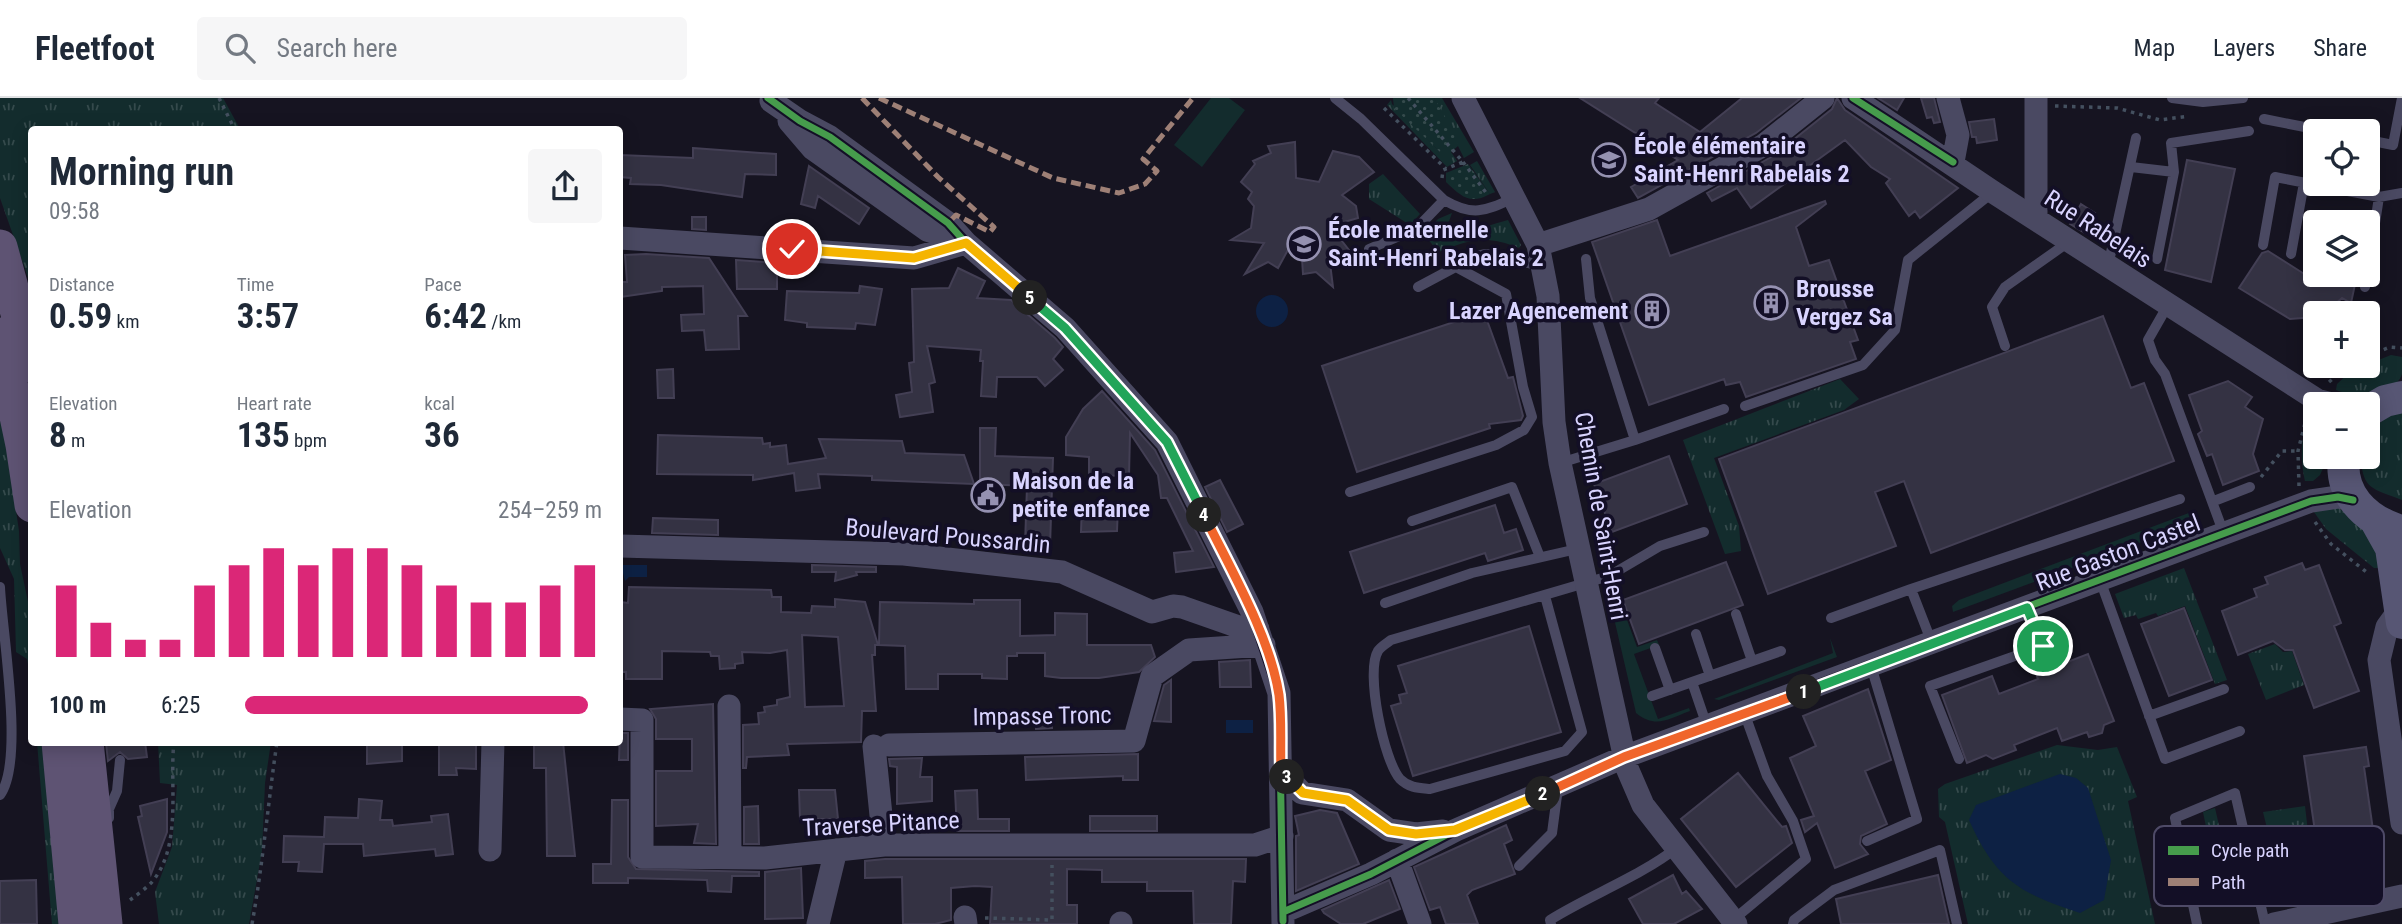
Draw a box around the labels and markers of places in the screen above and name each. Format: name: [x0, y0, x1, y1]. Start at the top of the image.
place label: École élémentaire Saint-Henri Rabelais 2: [1634, 132, 1850, 188]
school or university icon: École élémentaire Saint-Henri Rabelais 2: [1590, 141, 1628, 179]
place label: École maternelle Saint-Henri Rabelais 2: [1328, 216, 1544, 272]
pin: [762, 219, 822, 279]
school or university icon: École maternelle Saint-Henri Rabelais 2: [1285, 225, 1323, 263]
place label: Brousse Vergez Sa: [1796, 275, 1893, 331]
pin: 5: [1012, 280, 1048, 316]
building icon: Brousse Vergez Sa: [1752, 284, 1790, 322]
building icon: Lazer Agencement: [1633, 292, 1671, 330]
place label: Lazer Agencement: [1449, 297, 1628, 325]
place label: Maison de la petite enfance: [1012, 467, 1150, 523]
public building icon: Maison de la petite enfance: [969, 476, 1007, 514]
pin: 4: [1186, 498, 1222, 532]
pin: [2013, 616, 2073, 676]
pin: 1: [1786, 674, 1822, 710]
pin: 3: [1270, 760, 1304, 794]
pin: 2: [1526, 776, 1560, 812]

